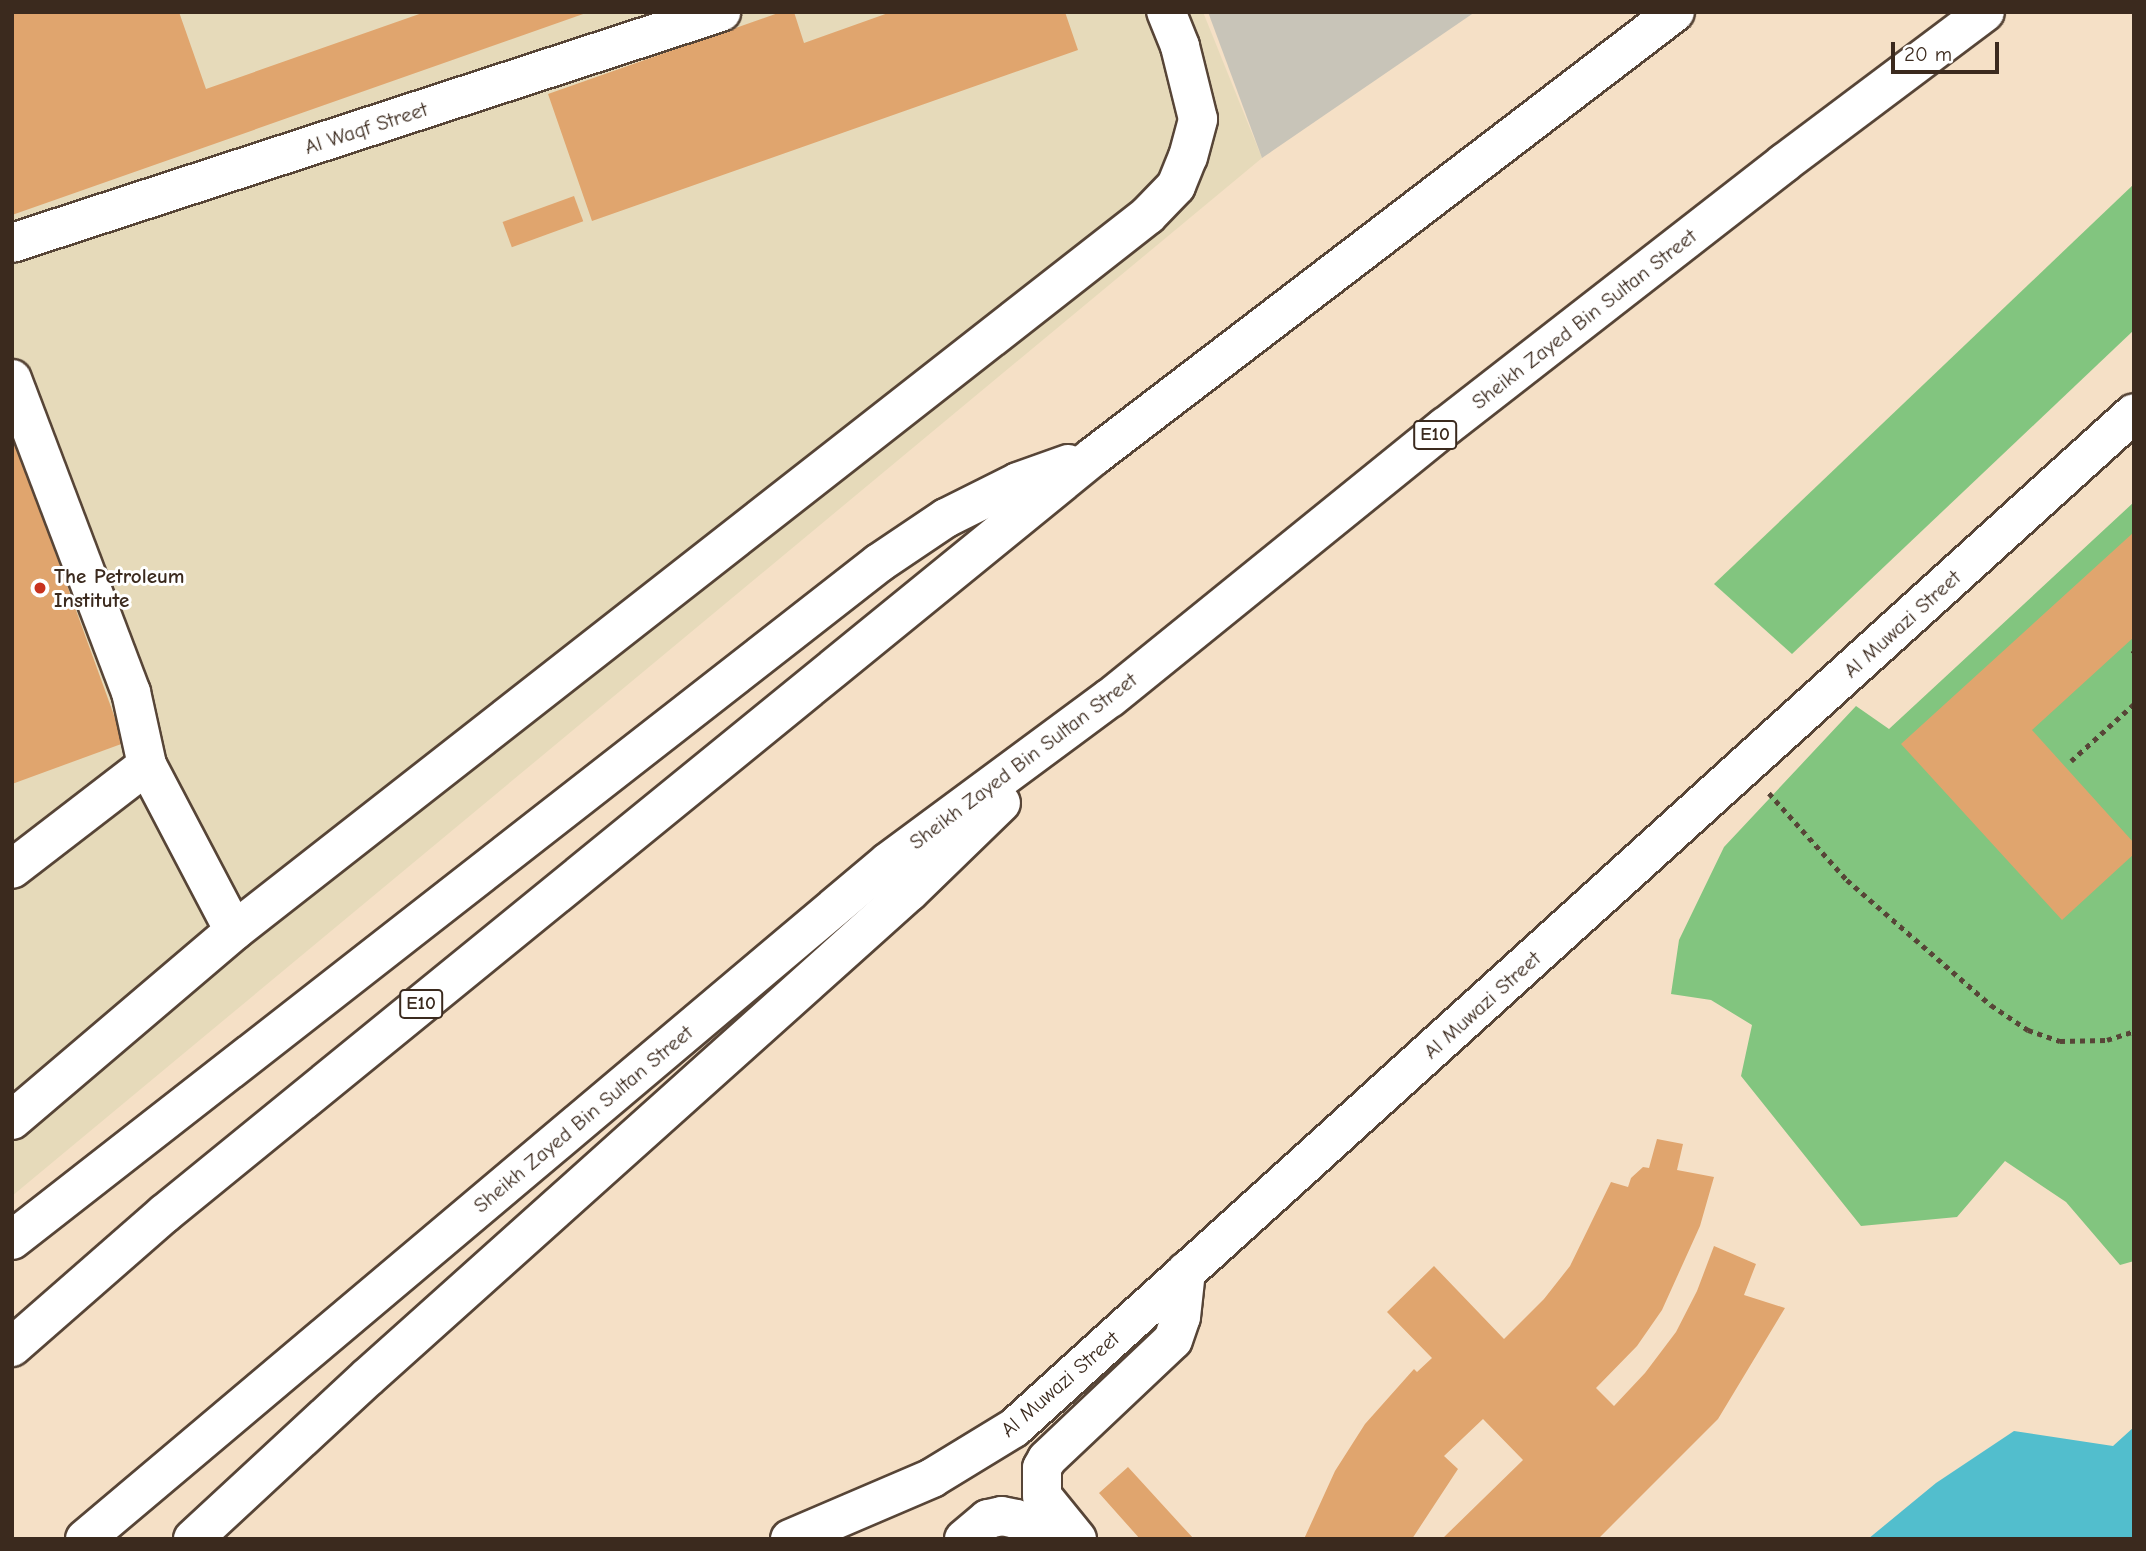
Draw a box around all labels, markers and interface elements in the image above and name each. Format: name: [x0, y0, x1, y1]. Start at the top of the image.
scale bar: [1894, 28, 2002, 72]
text: 20 m: [1904, 42, 1952, 66]
street label: Al Waqf Street: [301, 96, 431, 160]
street label: Sheikh Zayed Bin Sultan Street: [1467, 223, 1701, 415]
road number: E10: [1412, 420, 1458, 450]
place label: The Petroleum Institute: [54, 563, 185, 613]
street label: Al Muwazi Street: [1838, 565, 1966, 683]
marker: The Petroleum Institute: [32, 580, 48, 596]
street label: Sheikh Zayed Bin Sultan Street: [904, 667, 1142, 855]
street label: Al Muwazi Street: [1418, 946, 1546, 1064]
road number: E10: [398, 988, 444, 1020]
street label: Sheikh Zayed Bin Sultan Street: [468, 1020, 698, 1218]
street label: Al Muwazi Street: [996, 1326, 1124, 1442]

